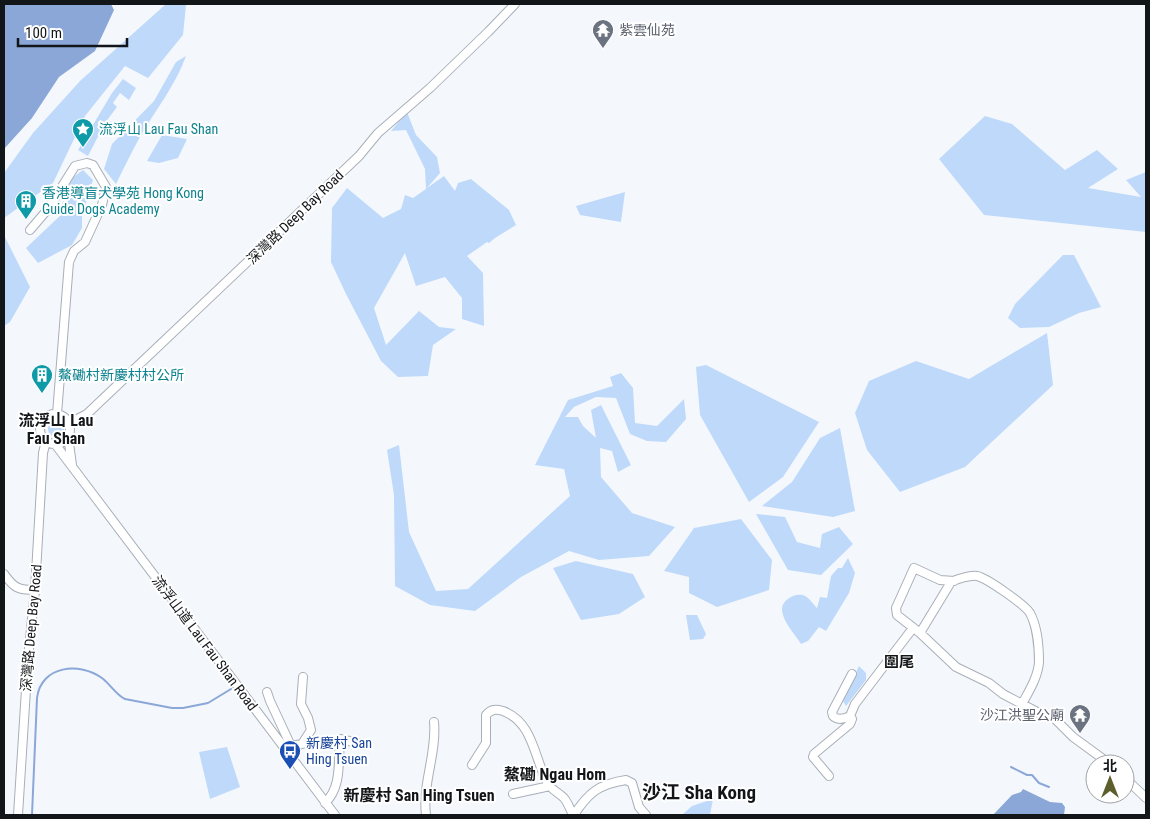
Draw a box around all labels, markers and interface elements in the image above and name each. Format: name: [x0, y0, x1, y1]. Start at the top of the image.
scale bar: [18, 15, 126, 47]
temple icon: 紫雲仙苑: [591, 18, 615, 49]
place label: 紫雲仙苑: [619, 22, 675, 38]
text: 100 m: [25, 24, 62, 42]
place icon: 流浮山 Lau Fau Shan: [71, 117, 95, 148]
place label: 流浮山 Lau Fau Shan: [99, 121, 218, 137]
street label: 深灣路 Deep Bay Road: [243, 167, 347, 267]
place label: 香港導盲犬學苑 Hong Kong Guide Dogs Academy: [42, 185, 204, 217]
building icon: 香港導盲犬學苑 Hong Kong Guide Dogs Academy: [14, 189, 38, 220]
building icon: 鰲磡村新慶村村公所: [30, 363, 54, 394]
place label: 鰲磡村新慶村村公所: [58, 367, 184, 383]
district label: 流浮山 Lau Fau Shan: [19, 411, 94, 448]
street label: 深灣路 Deep Bay Road: [17, 564, 45, 692]
street label: 流浮山道 Lau Fau Shan Road: [149, 572, 261, 714]
district label: 圍尾: [884, 653, 914, 671]
temple icon: 沙江洪聖公廟: [1068, 703, 1092, 734]
place label: 沙江洪聖公廟: [980, 707, 1064, 723]
place label: 新慶村 San Hing Tsuen: [306, 735, 372, 767]
bus stop icon: 新慶村 San Hing Tsuen: [278, 739, 302, 770]
north arrow: [1085, 754, 1135, 804]
text: 北: [1103, 758, 1117, 774]
district label: 鰲磡 Ngau Hom: [504, 765, 606, 784]
district label: 沙江 Sha Kong: [642, 781, 756, 804]
district label: 新慶村 San Hing Tsuen: [343, 786, 495, 805]

